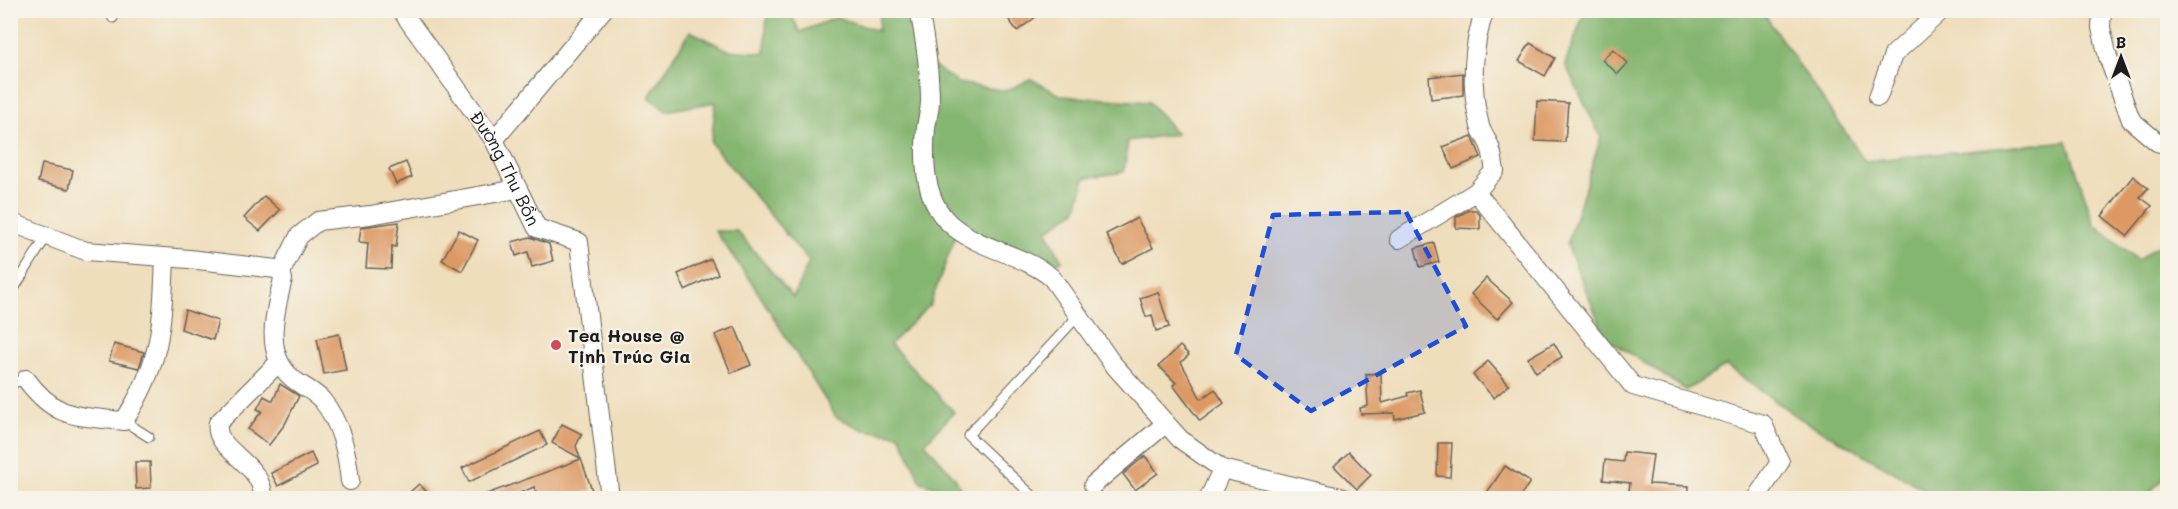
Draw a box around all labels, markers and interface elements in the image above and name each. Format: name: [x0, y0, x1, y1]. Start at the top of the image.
north arrow: [2091, 27, 2151, 87]
text: B: [2116, 31, 2126, 52]
street label: Đường Thu Bồn: [465, 106, 546, 230]
place label: Tea House @ Tịnh Trúc Gia: [568, 323, 691, 368]
marker: Tea House @ Tịnh Trúc Gia: [549, 338, 563, 352]

